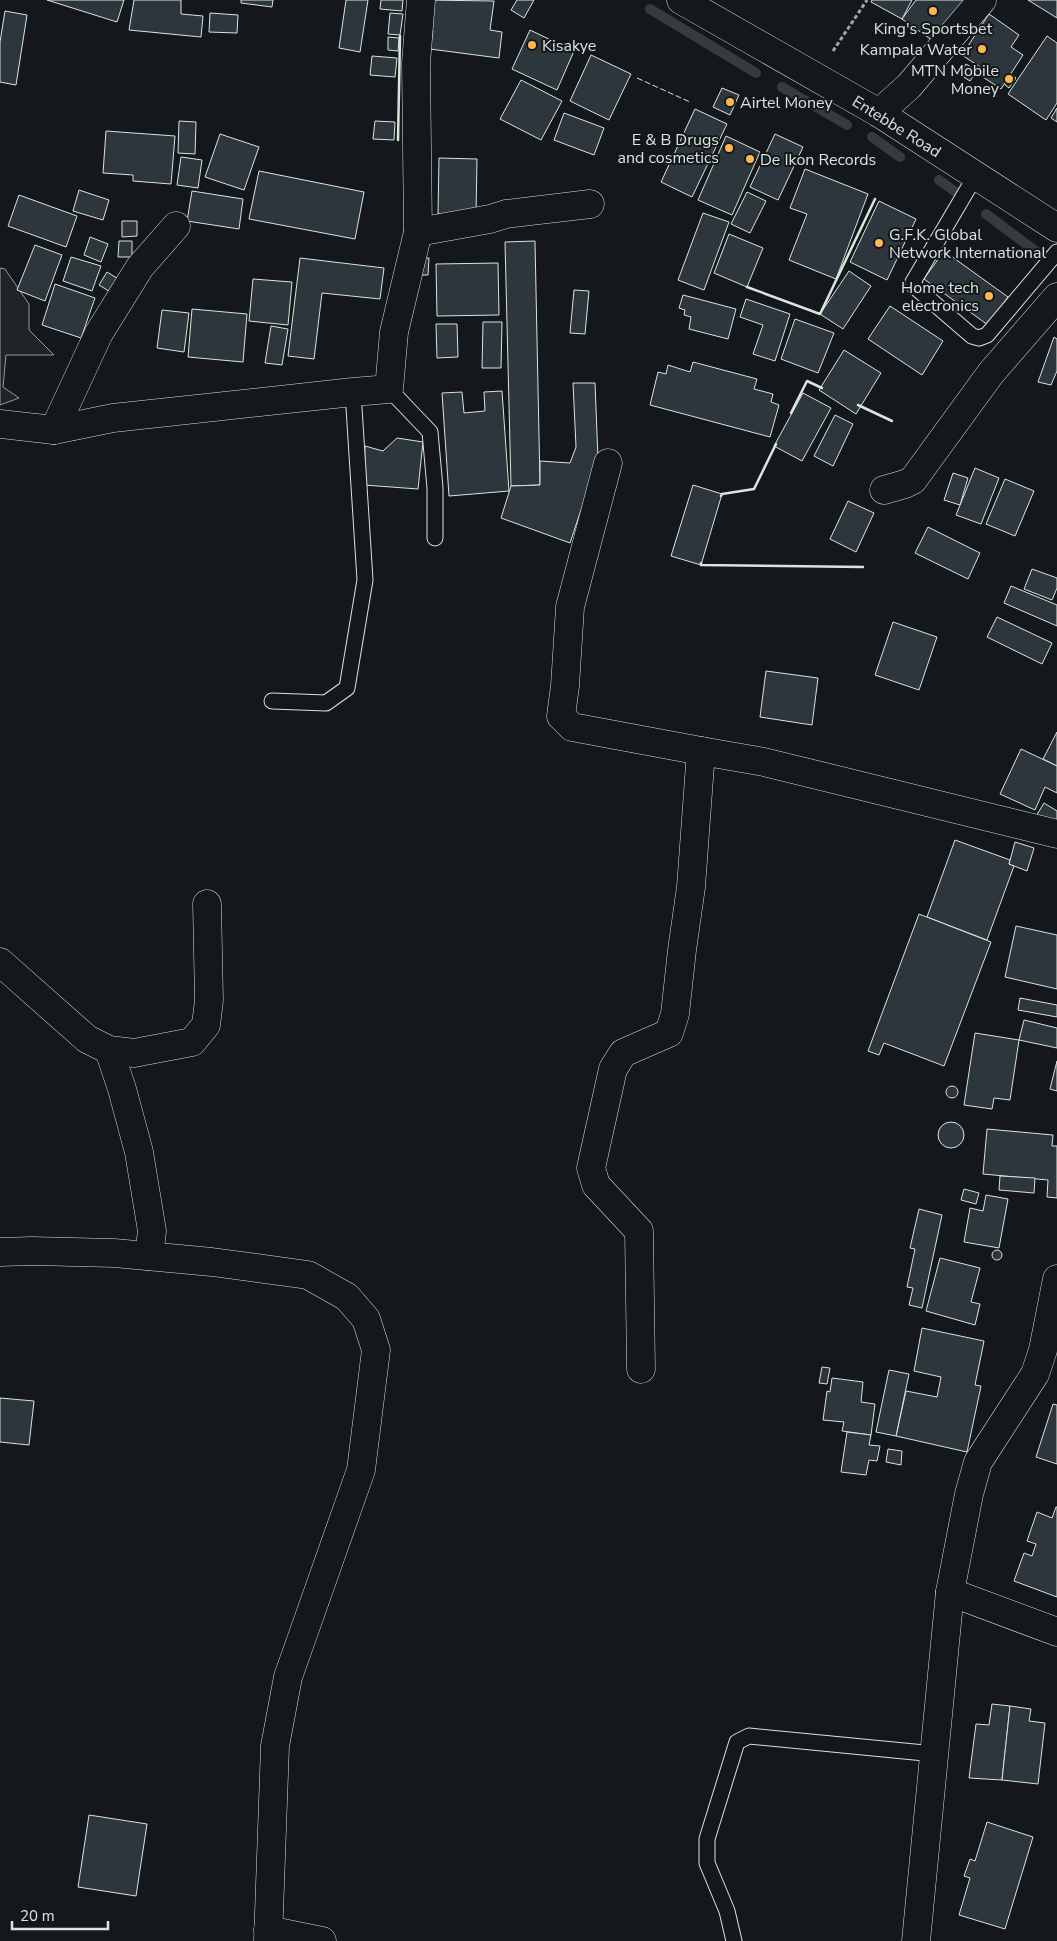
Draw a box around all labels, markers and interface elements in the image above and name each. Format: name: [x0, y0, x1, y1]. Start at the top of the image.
marker: King's Sportsbet: [927, 5, 939, 17]
place label: King's Sportsbet: [874, 18, 993, 40]
place label: Kisakye: [542, 35, 596, 57]
marker: Kisakye: [526, 39, 538, 51]
place label: Kampala Water: [860, 39, 972, 61]
marker: Kampala Water: [976, 43, 988, 55]
place label: MTN Mobile Money: [911, 60, 1000, 100]
marker: MTN Mobile Money: [1003, 73, 1015, 85]
street label: Entebbe Road: [848, 91, 945, 163]
place label: Airtel Money: [740, 92, 833, 114]
marker: Airtel Money: [724, 96, 736, 108]
place label: E & B Drugs and cosmetics: [618, 129, 719, 169]
marker: E & B Drugs and cosmetics: [723, 142, 735, 154]
place label: De Ikon Records: [760, 149, 876, 171]
marker: De Ikon Records: [744, 153, 756, 165]
place label: G.F.K. Global Network International: [889, 224, 1046, 264]
marker: G.F.K. Global Network International: [873, 237, 885, 249]
place label: Home tech electronics: [901, 277, 979, 317]
marker: Home tech electronics: [983, 290, 995, 302]
scale bar: [12, 1898, 109, 1930]
text: 20 m: [20, 1906, 55, 1926]

